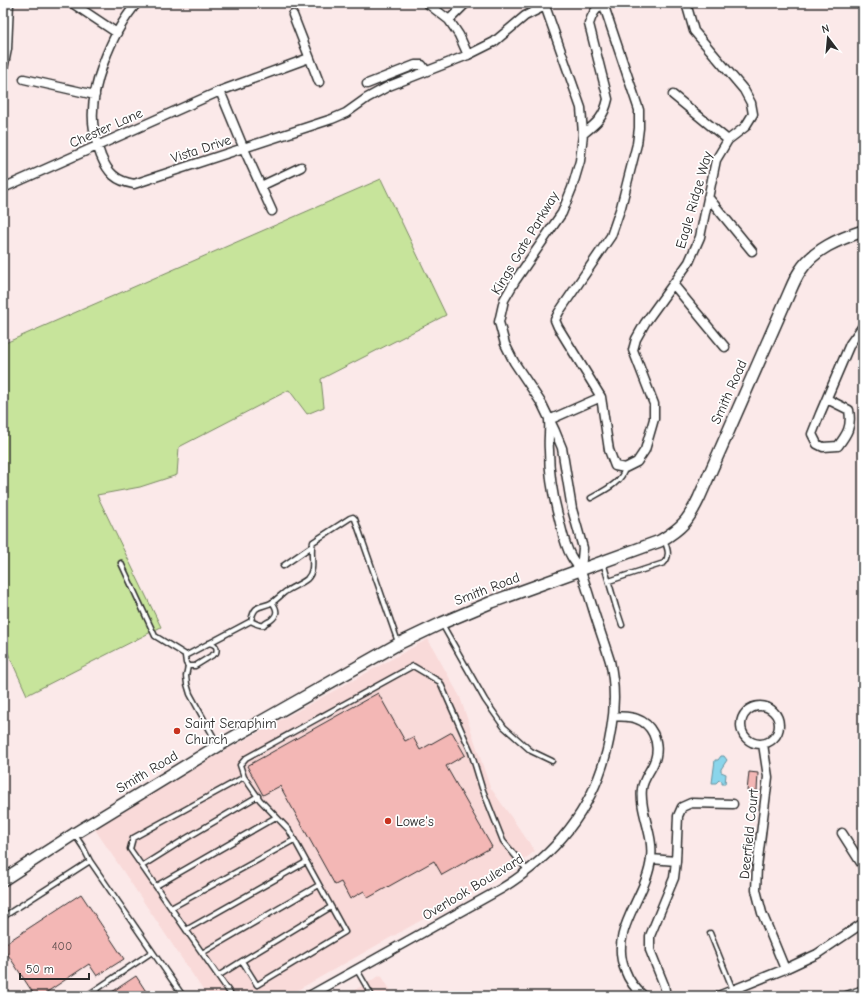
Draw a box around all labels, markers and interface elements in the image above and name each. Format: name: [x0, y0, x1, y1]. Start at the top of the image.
north arrow: [808, 18, 848, 58]
text: N: [820, 22, 831, 36]
street label: Chester Lane: [67, 104, 145, 152]
street label: Vista Drive: [169, 131, 233, 167]
street label: Eagle Ridge Way: [672, 149, 716, 251]
street label: Kings Gate Parkway: [487, 188, 563, 298]
street label: Smith Road: [707, 357, 751, 427]
street label: Smith Road: [452, 569, 522, 609]
place label: Saint Seraphim Church: [185, 715, 277, 748]
marker: Saint Seraphim Church: [172, 726, 182, 736]
street label: Smith Road: [113, 747, 181, 797]
street label: Deerfield Court: [736, 787, 762, 880]
place label: Lowe's: [396, 813, 434, 830]
marker: Lowe's: [383, 816, 393, 826]
street label: Overlook Boulevard: [419, 850, 527, 924]
house number: 400: [52, 939, 72, 953]
scale bar: [20, 955, 89, 981]
text: 50 m: [26, 962, 54, 976]

